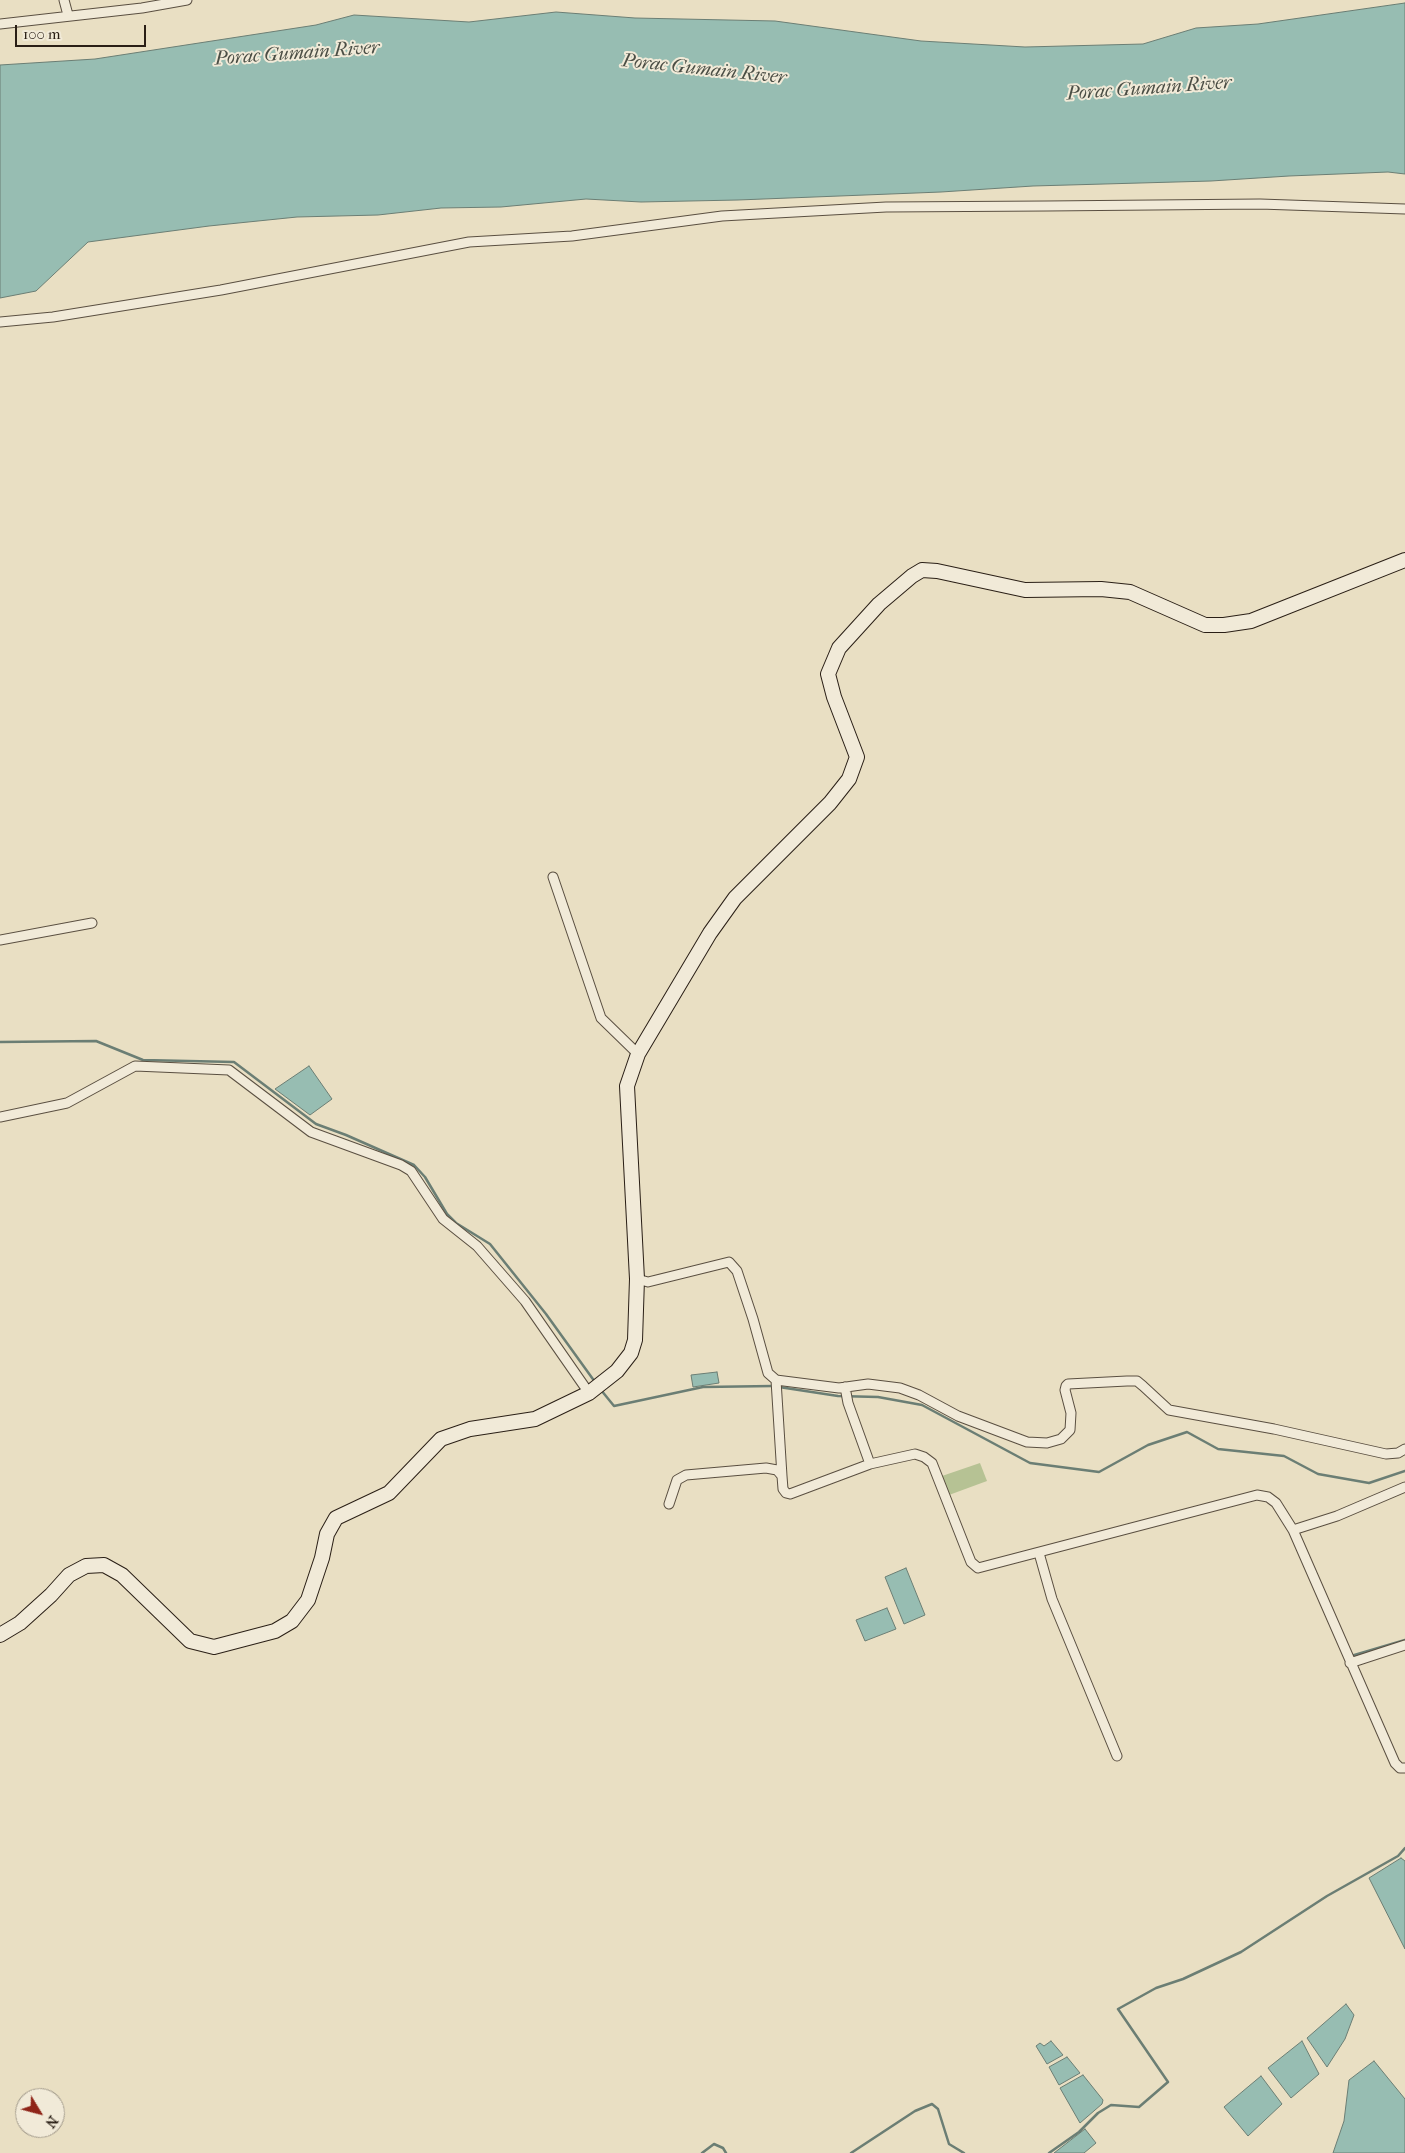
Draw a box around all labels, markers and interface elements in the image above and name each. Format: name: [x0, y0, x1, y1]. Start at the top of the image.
scale bar: [18, 15, 149, 47]
text: 100 m: [23, 25, 61, 43]
water label: Porac Gumain River: [214, 37, 380, 71]
water label: Porac Gumain River: [621, 50, 787, 90]
water label: Porac Gumain River: [1066, 72, 1232, 106]
north arrow: [15, 2088, 65, 2138]
text: N: [42, 2112, 62, 2131]

